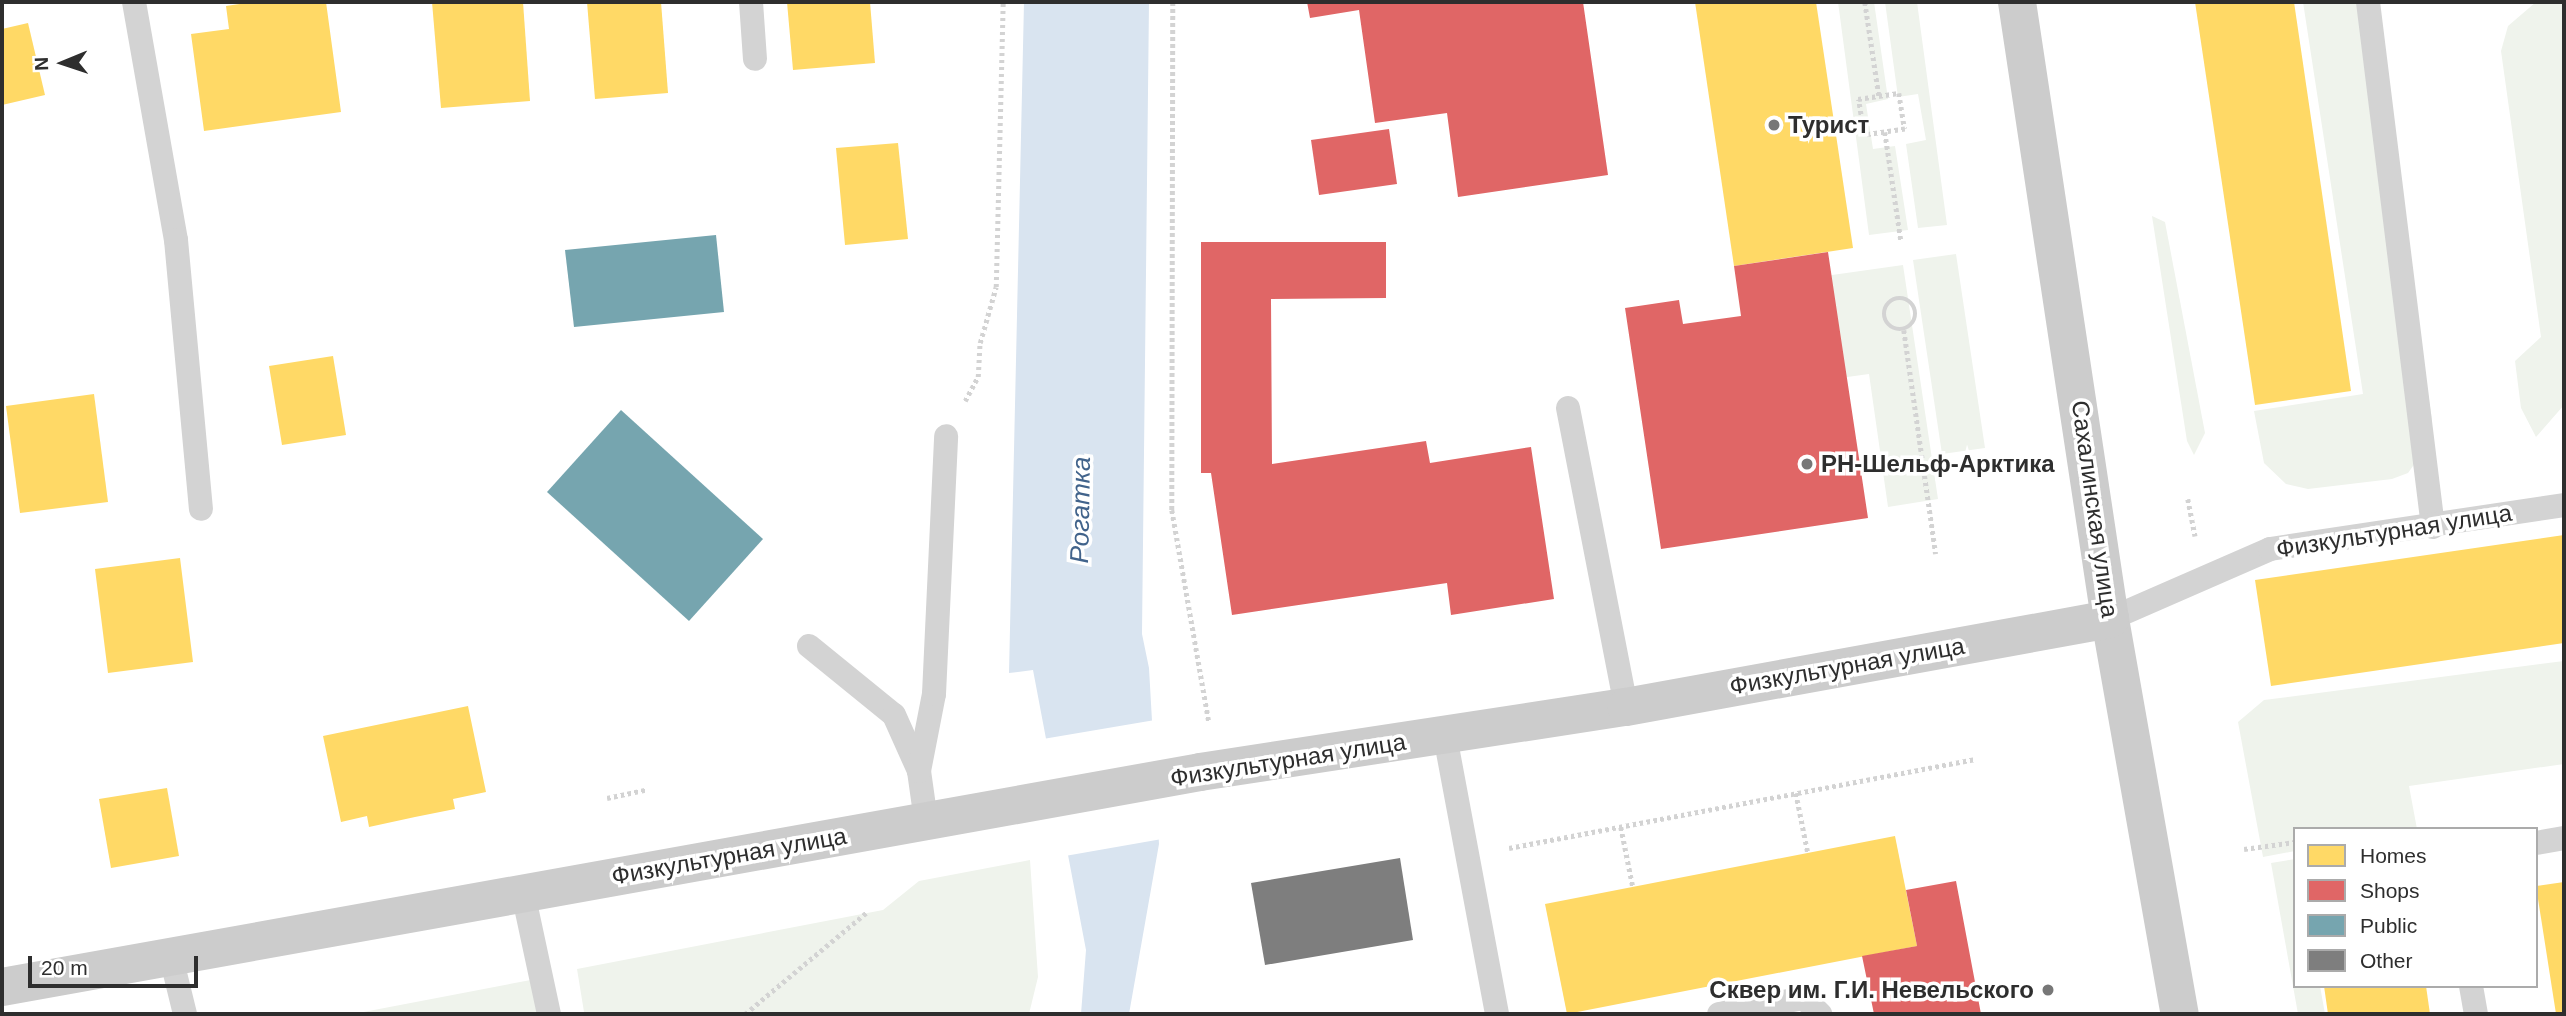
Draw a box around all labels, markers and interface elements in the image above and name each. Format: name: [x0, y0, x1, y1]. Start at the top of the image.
north arrow: [28, 28, 98, 98]
text: N: [31, 57, 52, 71]
place label: Турист: [1788, 111, 1869, 139]
marker: Турист: [1766, 117, 1782, 133]
street label: Сахалинская улица: [2066, 399, 2124, 619]
place label: РН-Шельф-Арктика: [1821, 450, 2055, 478]
water label: Рогатка: [1064, 456, 1098, 564]
marker: РН-Шельф-Арктика: [1799, 456, 1815, 472]
street label: Физкультурная улица: [2274, 498, 2514, 564]
street label: Физкультурная улица: [1727, 631, 1967, 701]
street label: Физкультурная улица: [1168, 727, 1408, 793]
street label: Физкультурная улица: [609, 821, 849, 891]
legend: [2293, 827, 2538, 988]
text: Homes: [2360, 844, 2427, 867]
text: Shops: [2360, 879, 2420, 902]
text: Public: [2360, 914, 2417, 937]
scale bar: [32, 942, 201, 986]
text: Other: [2360, 949, 2413, 972]
text: 20 m: [41, 956, 88, 979]
place label: Сквер им. Г.И. Невельского: [1709, 976, 2034, 1004]
marker: Сквер им. Г.И. Невельского: [2040, 982, 2056, 998]

